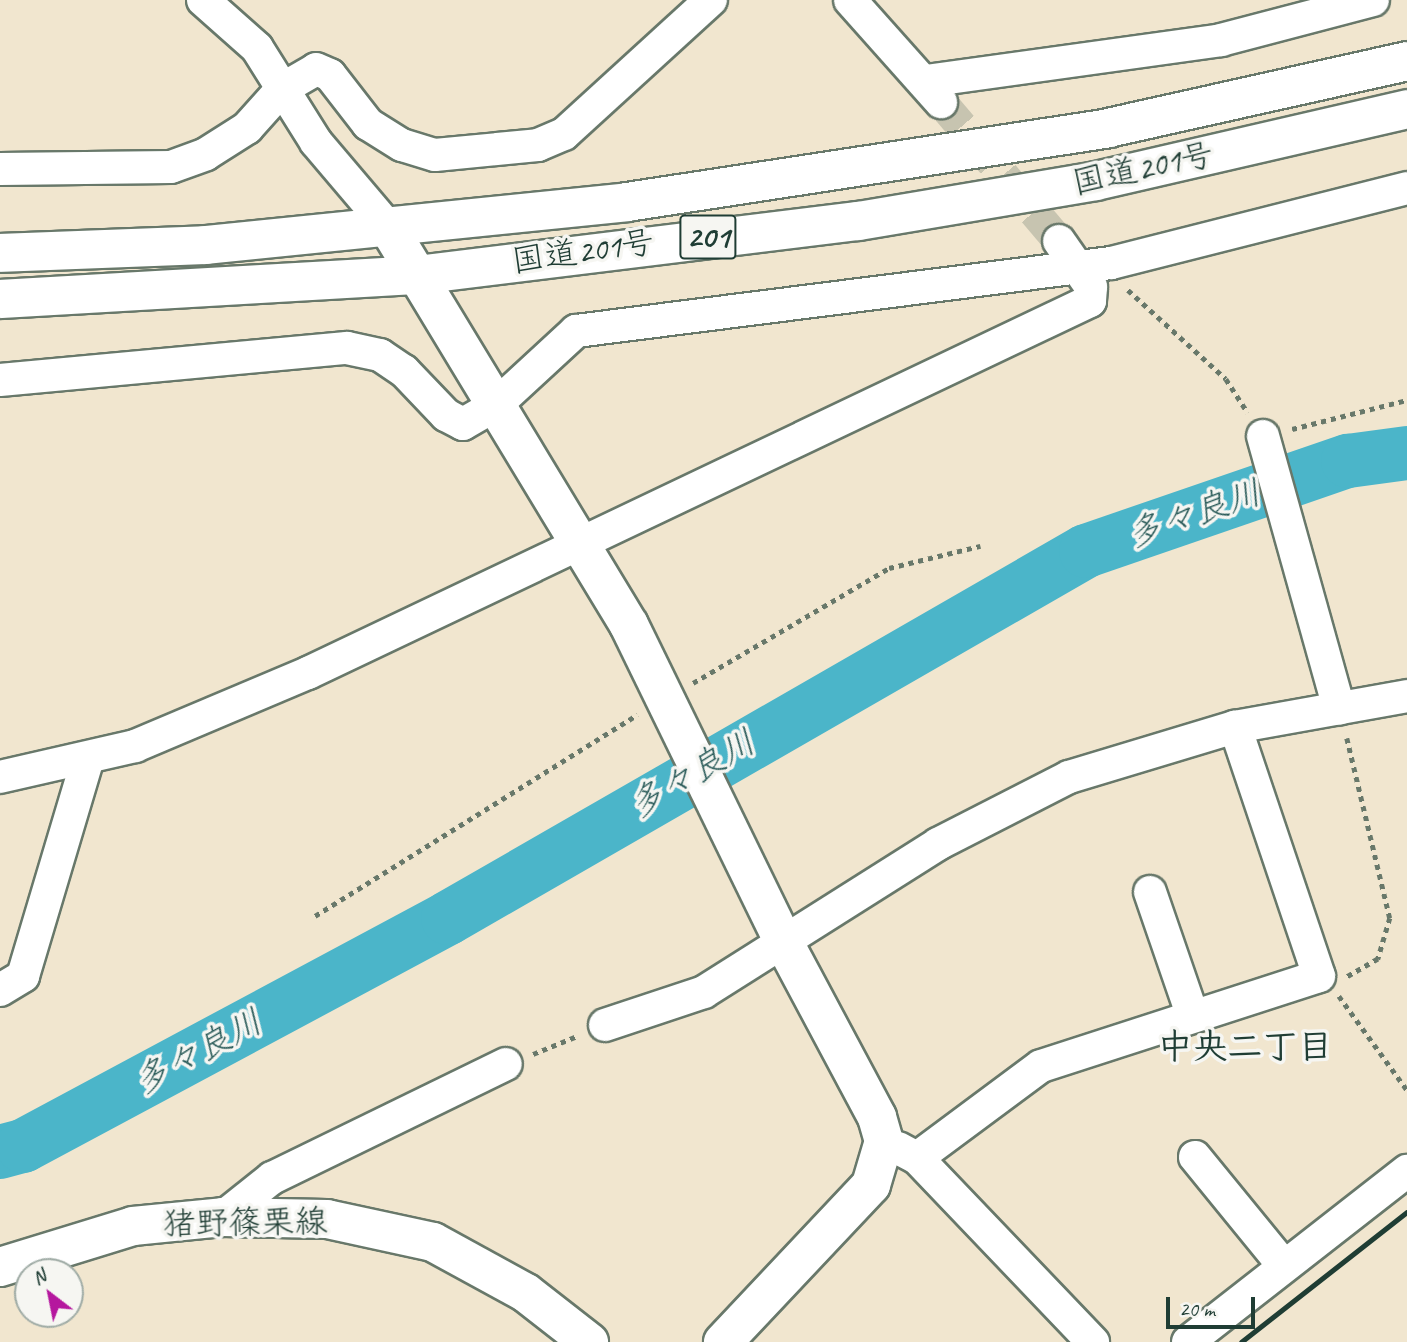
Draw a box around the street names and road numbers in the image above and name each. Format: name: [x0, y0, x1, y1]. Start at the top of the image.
street label: 国道201号: [1069, 135, 1217, 203]
road number: 201: [678, 208, 738, 265]
street label: 国道201号: [509, 222, 657, 282]
street label: 猪野篠栗線: [162, 1202, 328, 1244]

